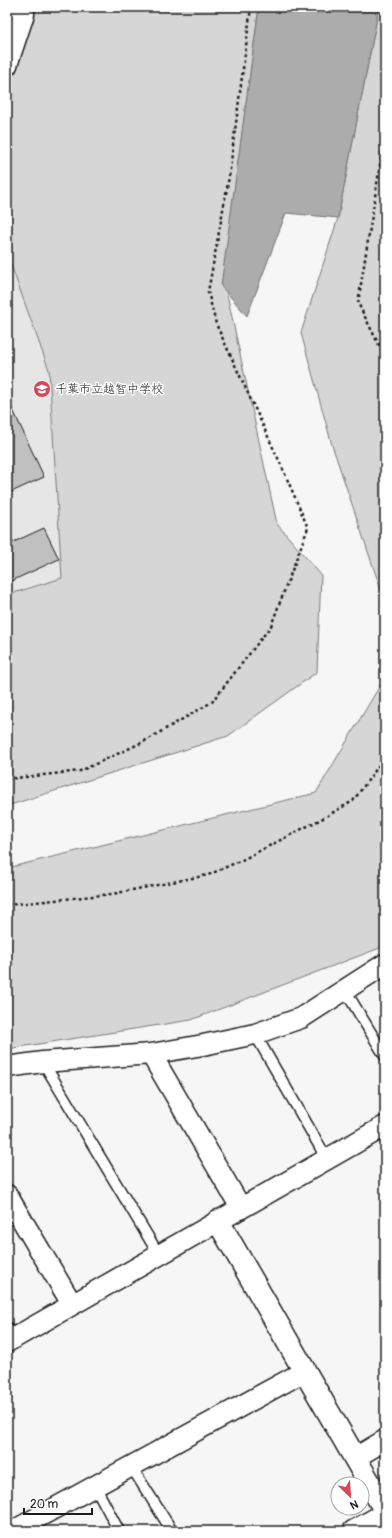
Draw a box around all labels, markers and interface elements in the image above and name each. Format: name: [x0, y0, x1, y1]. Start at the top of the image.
school or university icon: 千葉市立越智中学校: [32, 379, 52, 399]
place label: 千葉市立越智中学校: [55, 382, 163, 397]
north arrow: [330, 1476, 370, 1516]
scale bar: [24, 1490, 92, 1516]
text: 20 m: [30, 1497, 59, 1512]
text: N: [347, 1497, 360, 1512]

